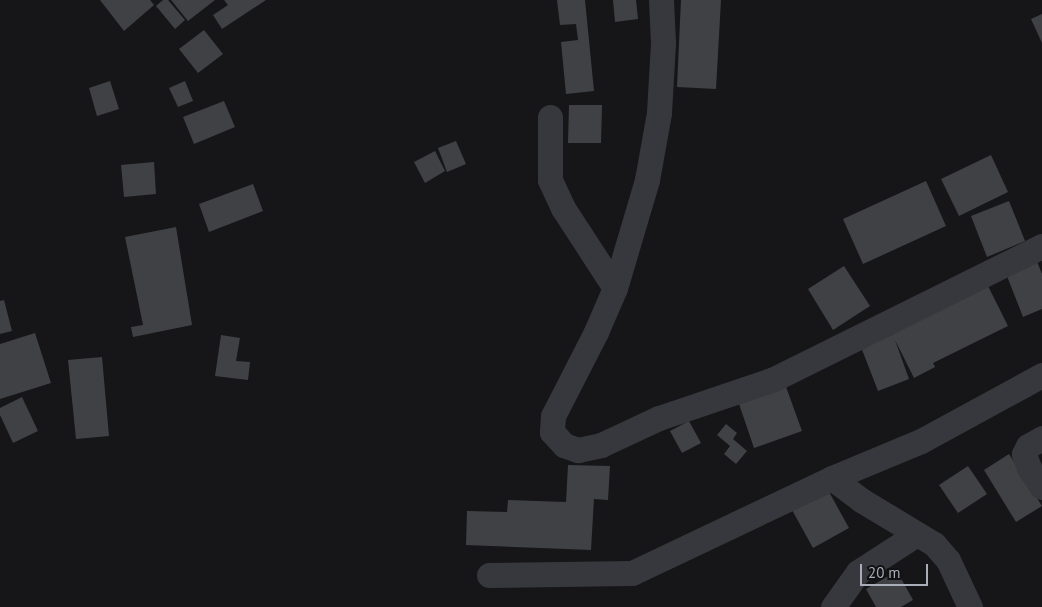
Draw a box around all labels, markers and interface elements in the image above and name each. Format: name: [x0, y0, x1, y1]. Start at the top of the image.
scale bar: [862, 554, 930, 586]
text: 20 m: [868, 563, 901, 582]

